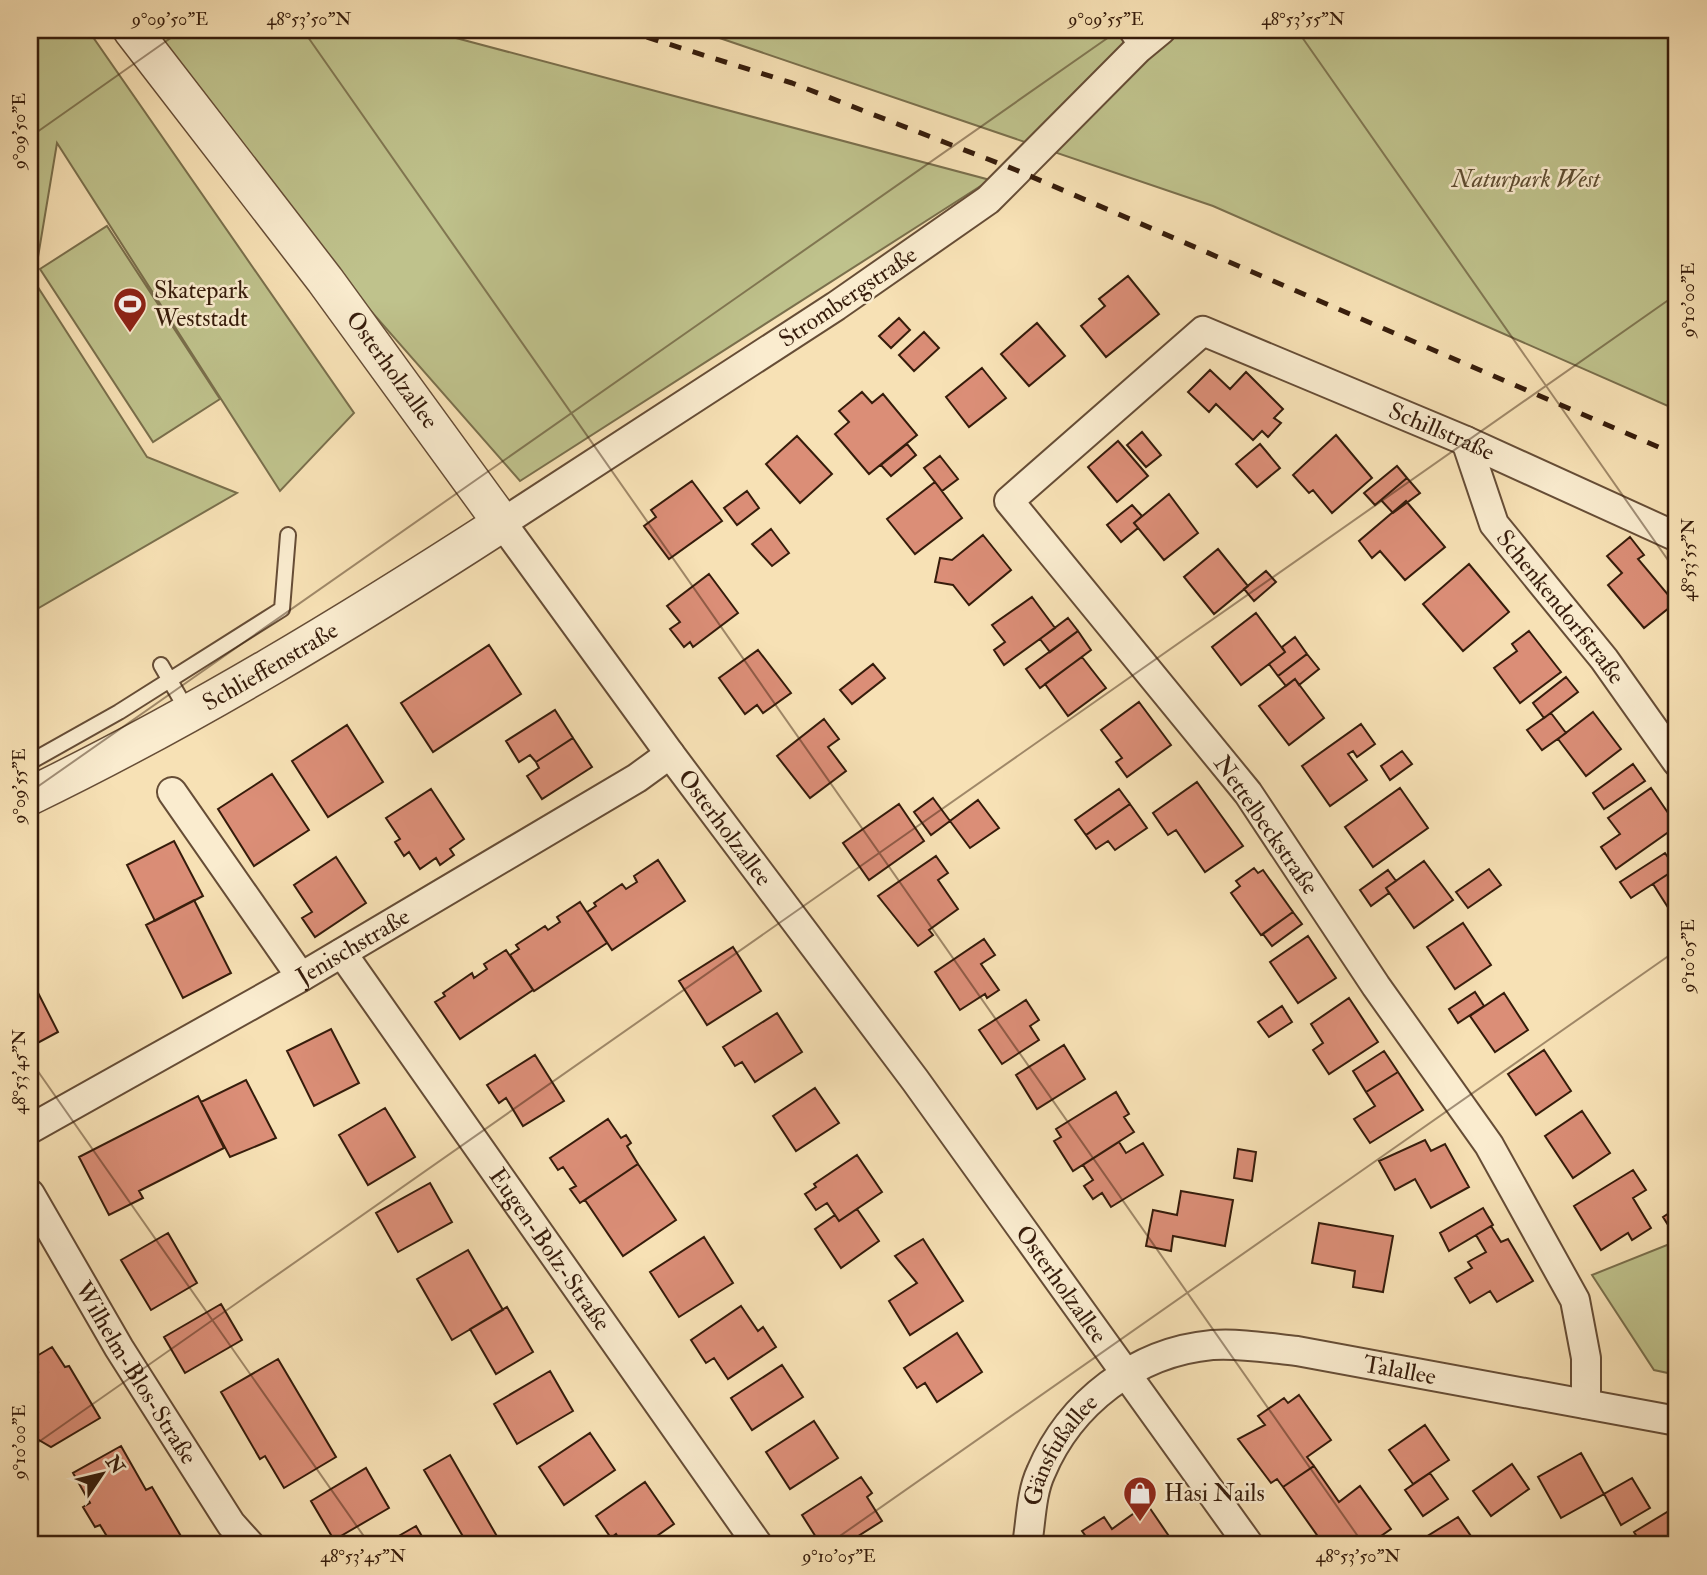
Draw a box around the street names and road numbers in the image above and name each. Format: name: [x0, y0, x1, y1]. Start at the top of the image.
street label: Strombergstraße: [773, 239, 923, 355]
street label: Osterholzallee: [339, 305, 445, 435]
street label: Schillstraße: [1384, 395, 1500, 467]
street label: Schenkendorfstraße: [1489, 523, 1632, 690]
street label: Schlieffenstraße: [197, 614, 344, 718]
street label: Nettelbeckstraße: [1206, 749, 1326, 901]
street label: Osterholzallee: [671, 763, 779, 892]
street label: Jenischstraße: [290, 901, 415, 992]
street label: Eugen-Bolz-Straße: [482, 1162, 618, 1337]
street label: Osterholzallee: [1009, 1219, 1115, 1349]
street label: Wilhelm-Blos-Straße: [68, 1275, 204, 1470]
street label: Talallee: [1361, 1348, 1439, 1392]
street label: Gänsfußallee: [1017, 1387, 1104, 1508]

